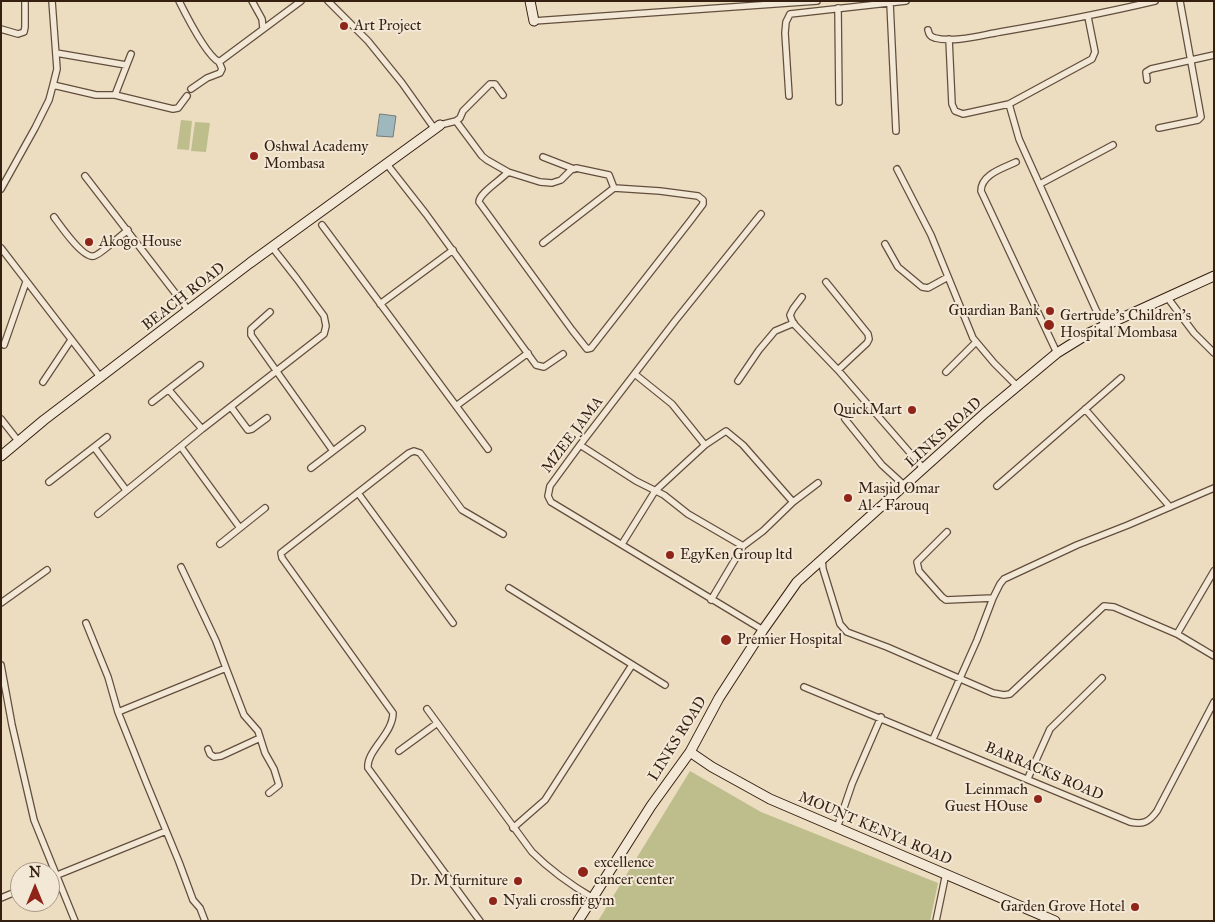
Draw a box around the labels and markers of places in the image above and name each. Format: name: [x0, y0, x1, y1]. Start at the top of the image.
place label: Art Project: [354, 17, 422, 35]
marker: Art Project: [338, 20, 350, 32]
place label: Oshwal Academy Mombasa: [264, 138, 368, 173]
marker: Oshwal Academy Mombasa: [248, 150, 260, 162]
place label: Akogo House: [99, 233, 182, 251]
marker: Akogo House: [83, 236, 95, 248]
place label: Guardian Bank: [948, 302, 1040, 320]
marker: Guardian Bank: [1044, 305, 1056, 317]
place label: Gertrude's Children's Hospital Mombasa: [1060, 307, 1191, 342]
marker: Gertrude's Children's Hospital Mombasa: [1042, 318, 1056, 332]
place label: QuickMart: [833, 401, 902, 419]
marker: QuickMart: [906, 404, 918, 416]
place label: Masjid Omar Al - Farouq: [858, 480, 940, 515]
marker: Masjid Omar Al - Farouq: [842, 492, 854, 504]
place label: EgyKen Group ltd: [680, 546, 792, 564]
marker: EgyKen Group ltd: [664, 549, 676, 561]
place label: Premier Hospital: [737, 631, 842, 649]
marker: Premier Hospital: [719, 633, 733, 647]
place label: Leinmach Guest HOuse: [945, 781, 1028, 816]
marker: Leinmach Guest HOuse: [1032, 793, 1044, 805]
place label: excellence cancer center: [594, 854, 674, 889]
marker: excellence cancer center: [576, 865, 590, 879]
place label: Dr. M furniture: [410, 872, 508, 890]
marker: Dr. M furniture: [512, 875, 524, 887]
place label: Nyali crossfit gym: [503, 892, 614, 910]
marker: Nyali crossfit gym: [487, 895, 499, 907]
place label: Garden Grove Hotel: [1000, 898, 1125, 916]
marker: Garden Grove Hotel: [1129, 901, 1141, 913]

